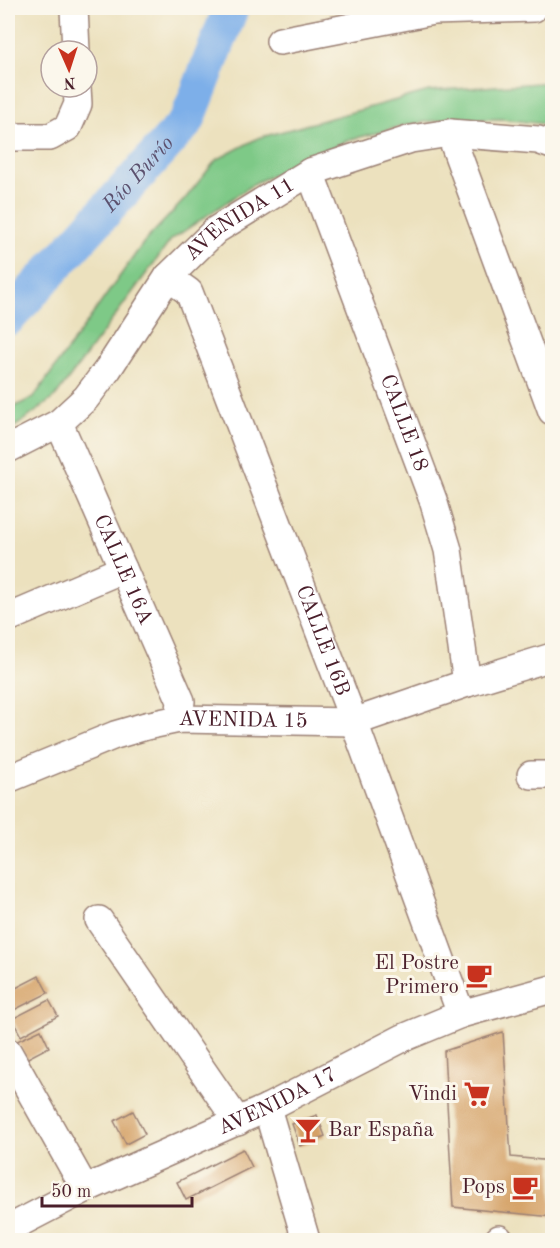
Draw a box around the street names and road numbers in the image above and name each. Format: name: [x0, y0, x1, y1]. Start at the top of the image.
street label: AVENIDA 11: [181, 174, 298, 265]
street label: CALLE 18: [376, 372, 432, 474]
street label: CALLE 16A: [90, 511, 157, 628]
street label: CALLE 16B: [292, 582, 353, 699]
street label: AVENIDA 15: [179, 708, 308, 732]
street label: AVENIDA 17: [215, 1064, 340, 1139]

